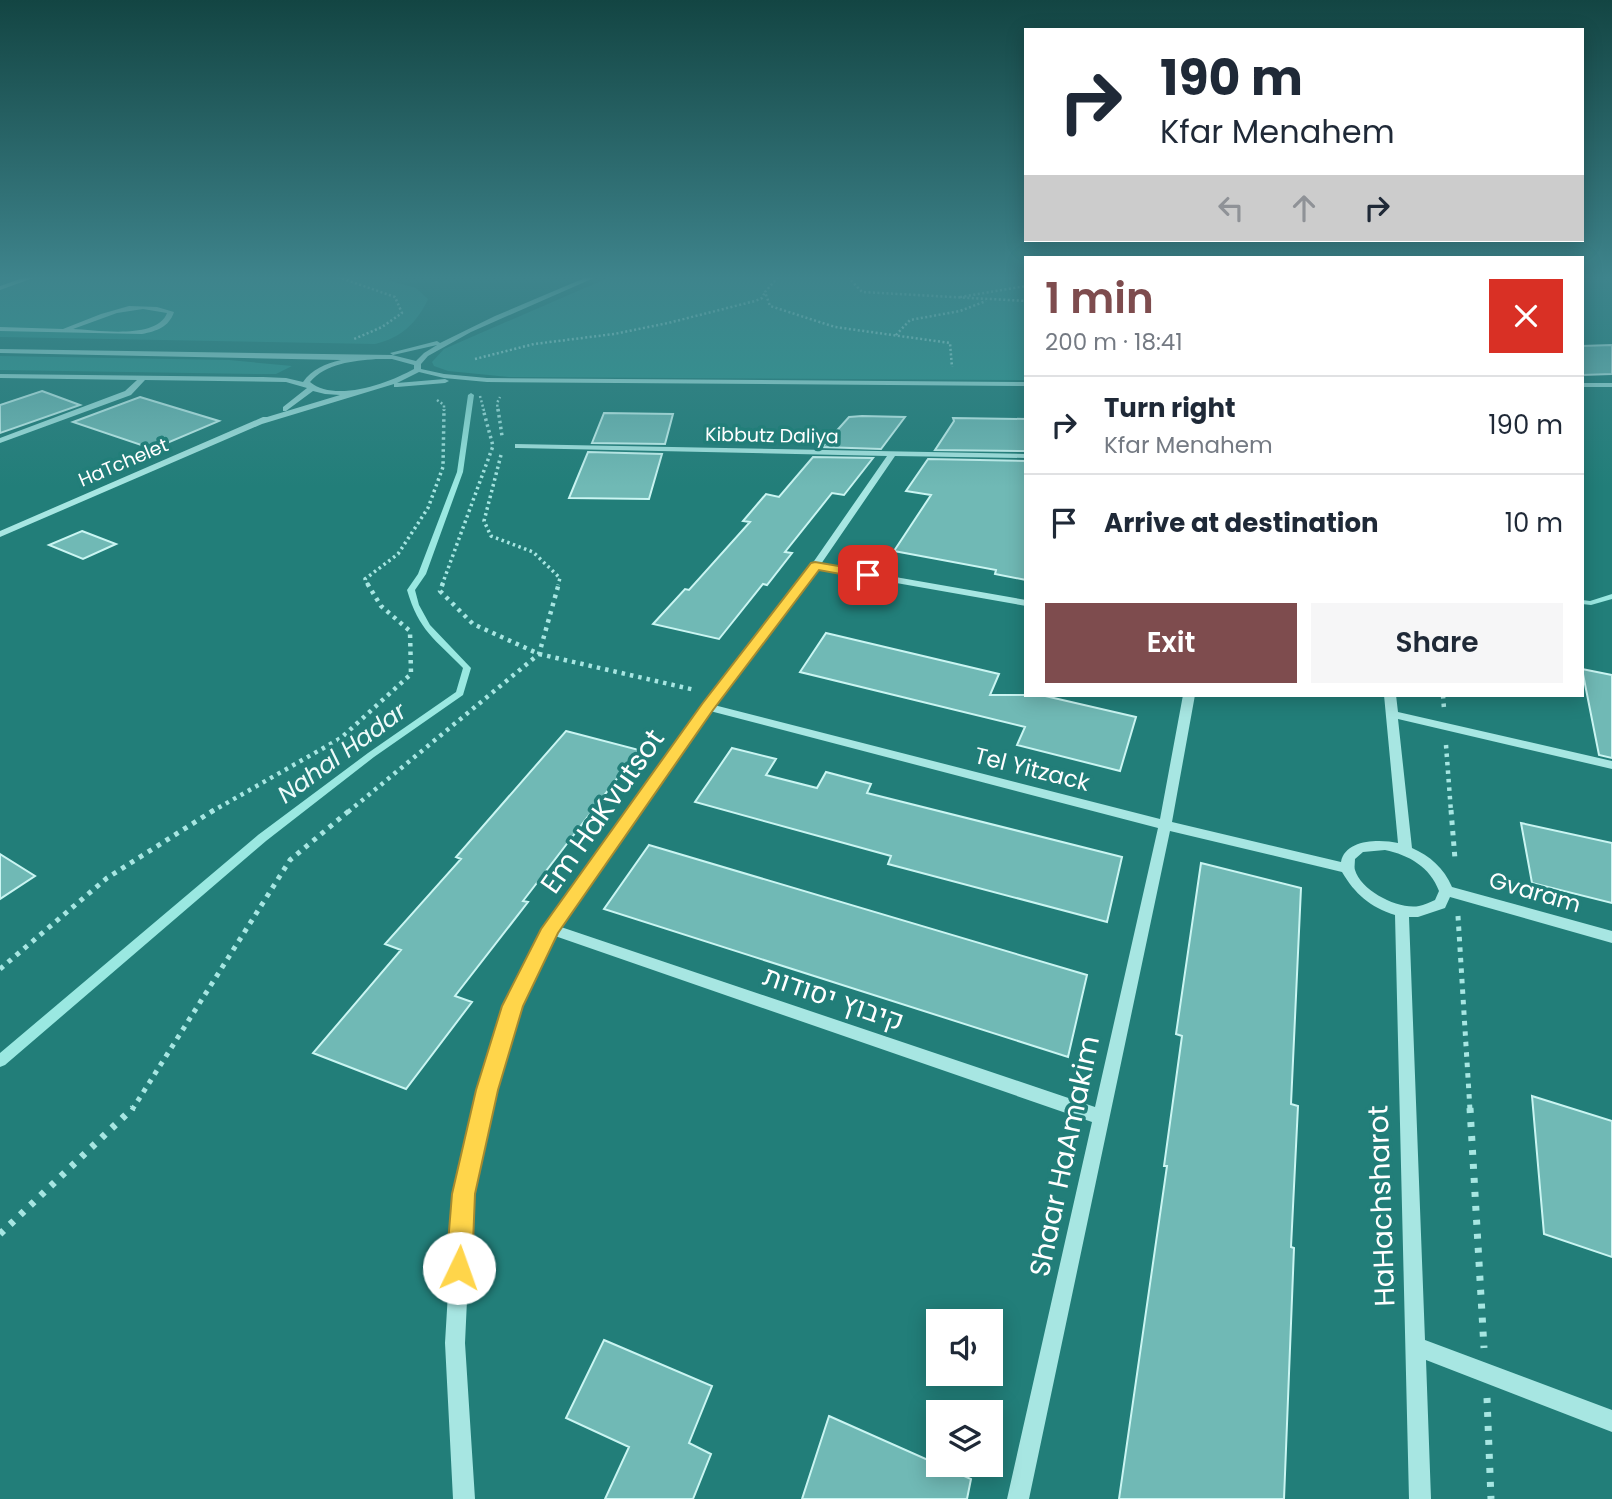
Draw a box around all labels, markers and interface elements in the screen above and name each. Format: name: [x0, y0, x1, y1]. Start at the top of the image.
text: 190 m: [1160, 44, 1303, 112]
icon: right: [1045, 56, 1136, 147]
text: Kfar Menahem: [1160, 109, 1395, 154]
icon: left: [1212, 189, 1250, 227]
icon: ahead: [1285, 189, 1323, 227]
icon: right: [1358, 189, 1396, 227]
text: 1 min: [1045, 269, 1154, 328]
button: close: [1489, 279, 1563, 353]
text: 200 m · 18:41: [1045, 326, 1183, 358]
text: Turn right: [1104, 390, 1236, 426]
icon: right: [1045, 406, 1083, 444]
text: 190 m: [1488, 407, 1563, 443]
street label: Kibbutz Daliya: [705, 421, 839, 450]
text: Kfar Menahem: [1104, 429, 1273, 461]
street label: HaTchelet: [74, 431, 172, 493]
icon: arrive: [1045, 504, 1083, 542]
text: Arrive at destination: [1104, 505, 1379, 541]
text: 10 m: [1505, 505, 1563, 541]
pin: [838, 545, 898, 605]
icon: arrive: [849, 556, 887, 594]
button: Exit: [1045, 603, 1297, 683]
button: Share: [1311, 603, 1563, 683]
water label: Nahal Hadar: [271, 694, 414, 811]
street label: Em HaKvutsot: [531, 721, 674, 901]
street label: Tel Yitzack: [971, 739, 1093, 799]
street label: Gvaram: [1485, 864, 1585, 920]
street label: קיבוץ יסודות: [758, 956, 909, 1041]
street label: Shaar HaAmakim: [1020, 1032, 1109, 1280]
street label: HaHachsharot: [1358, 1105, 1405, 1307]
position arrow: [422, 1231, 496, 1305]
map controls: [926, 1309, 1003, 1477]
button: sound: [926, 1309, 1003, 1386]
button: layers: [926, 1400, 1003, 1477]

